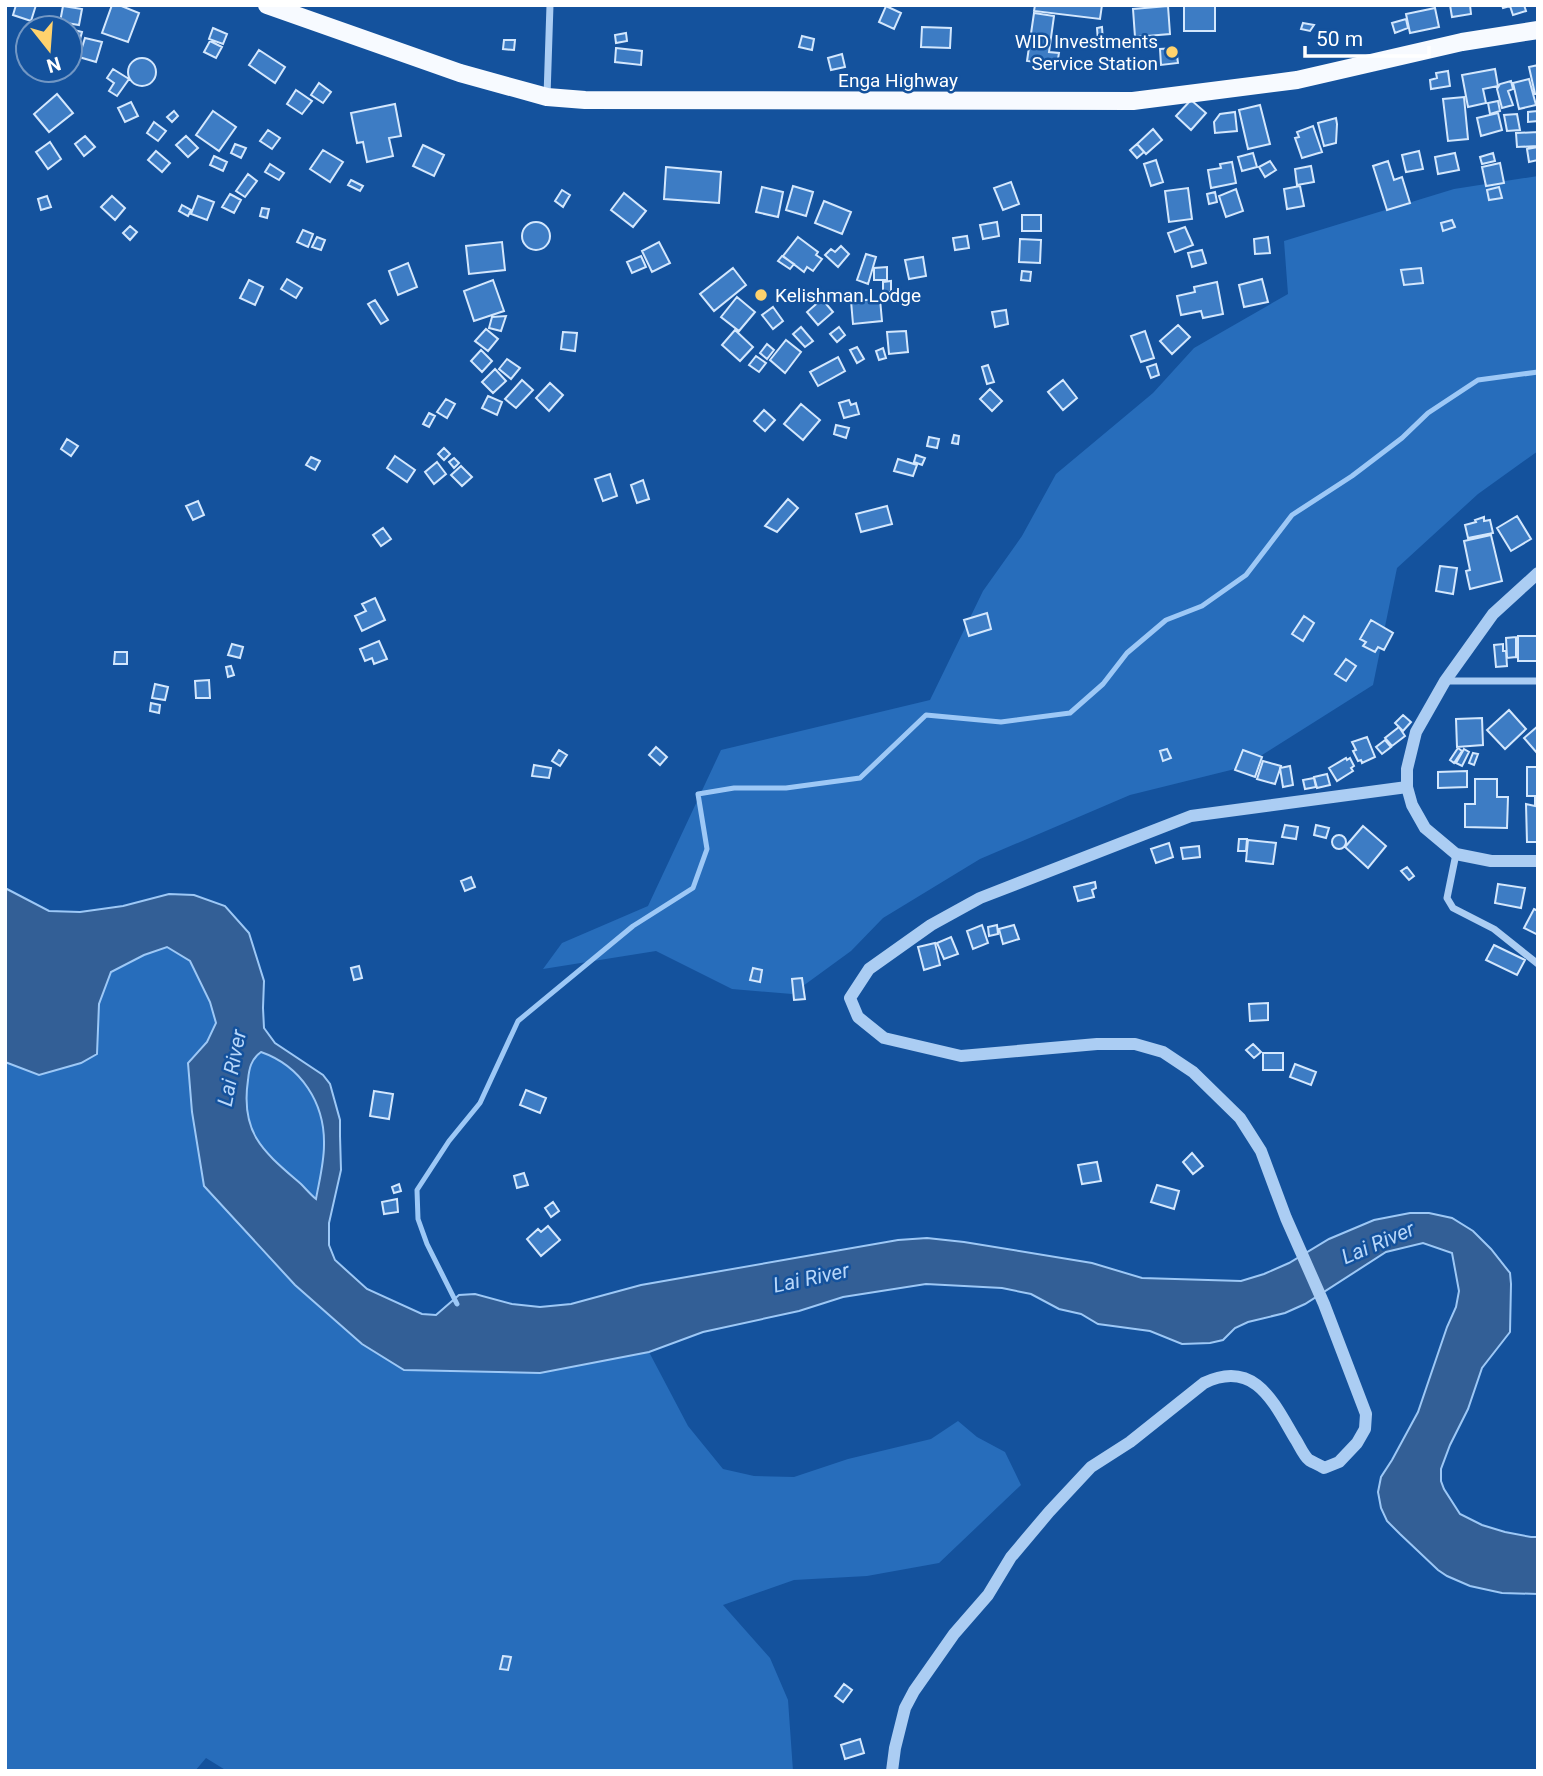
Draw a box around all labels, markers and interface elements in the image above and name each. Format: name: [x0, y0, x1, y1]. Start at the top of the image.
north arrow: [14, 14, 84, 84]
scale bar: [1305, 14, 1429, 58]
text: 50 m: [1316, 27, 1363, 51]
place label: WID Investments Service Station: [1015, 30, 1158, 75]
marker: WID Investments Service Station: [1164, 44, 1180, 60]
text: N: [44, 52, 64, 78]
street label: Enga Highway: [838, 69, 958, 92]
place label: Kelishman Lodge: [775, 284, 921, 307]
marker: Kelishman Lodge: [753, 287, 769, 303]
water label: Lai River: [213, 1027, 251, 1108]
water label: Lai River: [1338, 1216, 1419, 1269]
water label: Lai River: [771, 1258, 852, 1298]

